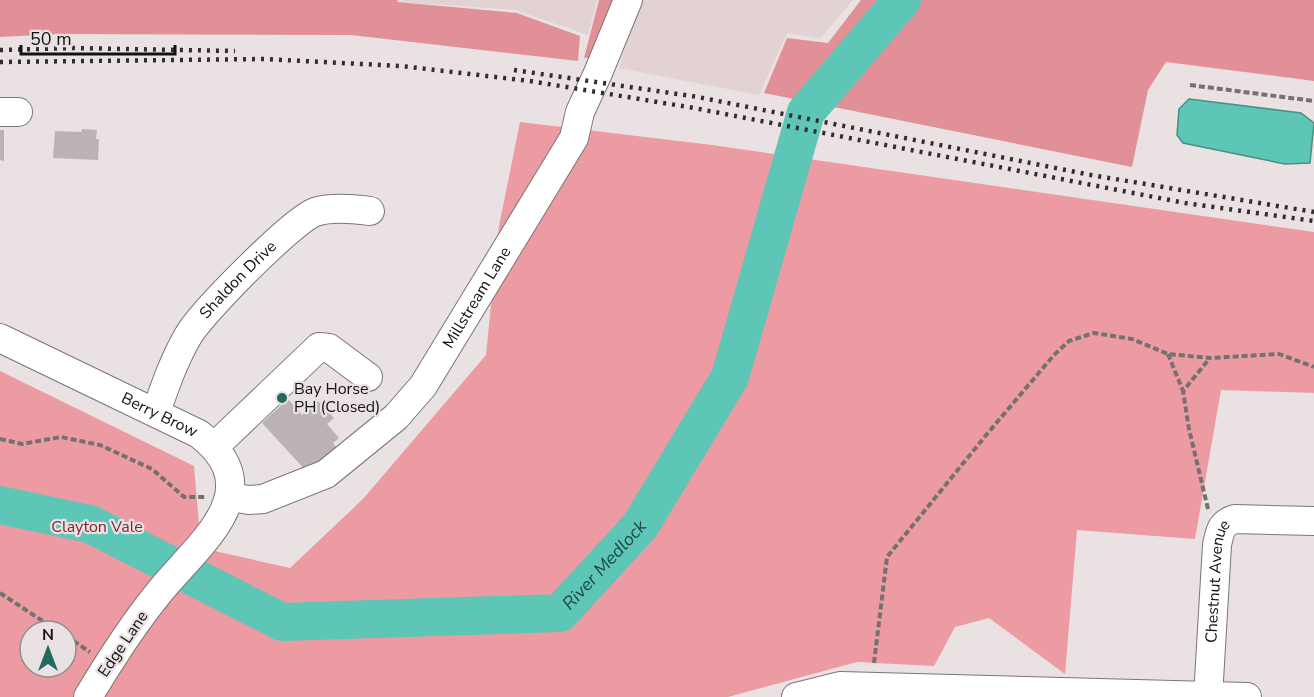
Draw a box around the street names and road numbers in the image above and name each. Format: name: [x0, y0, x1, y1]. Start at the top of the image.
street label: Shaldon Drive: [195, 236, 281, 324]
street label: Millstream Lane: [437, 243, 516, 353]
street label: Berry Brow: [118, 387, 202, 443]
street label: Chestnut Avenue: [1200, 515, 1235, 644]
street label: Edge Lane: [93, 607, 153, 681]

